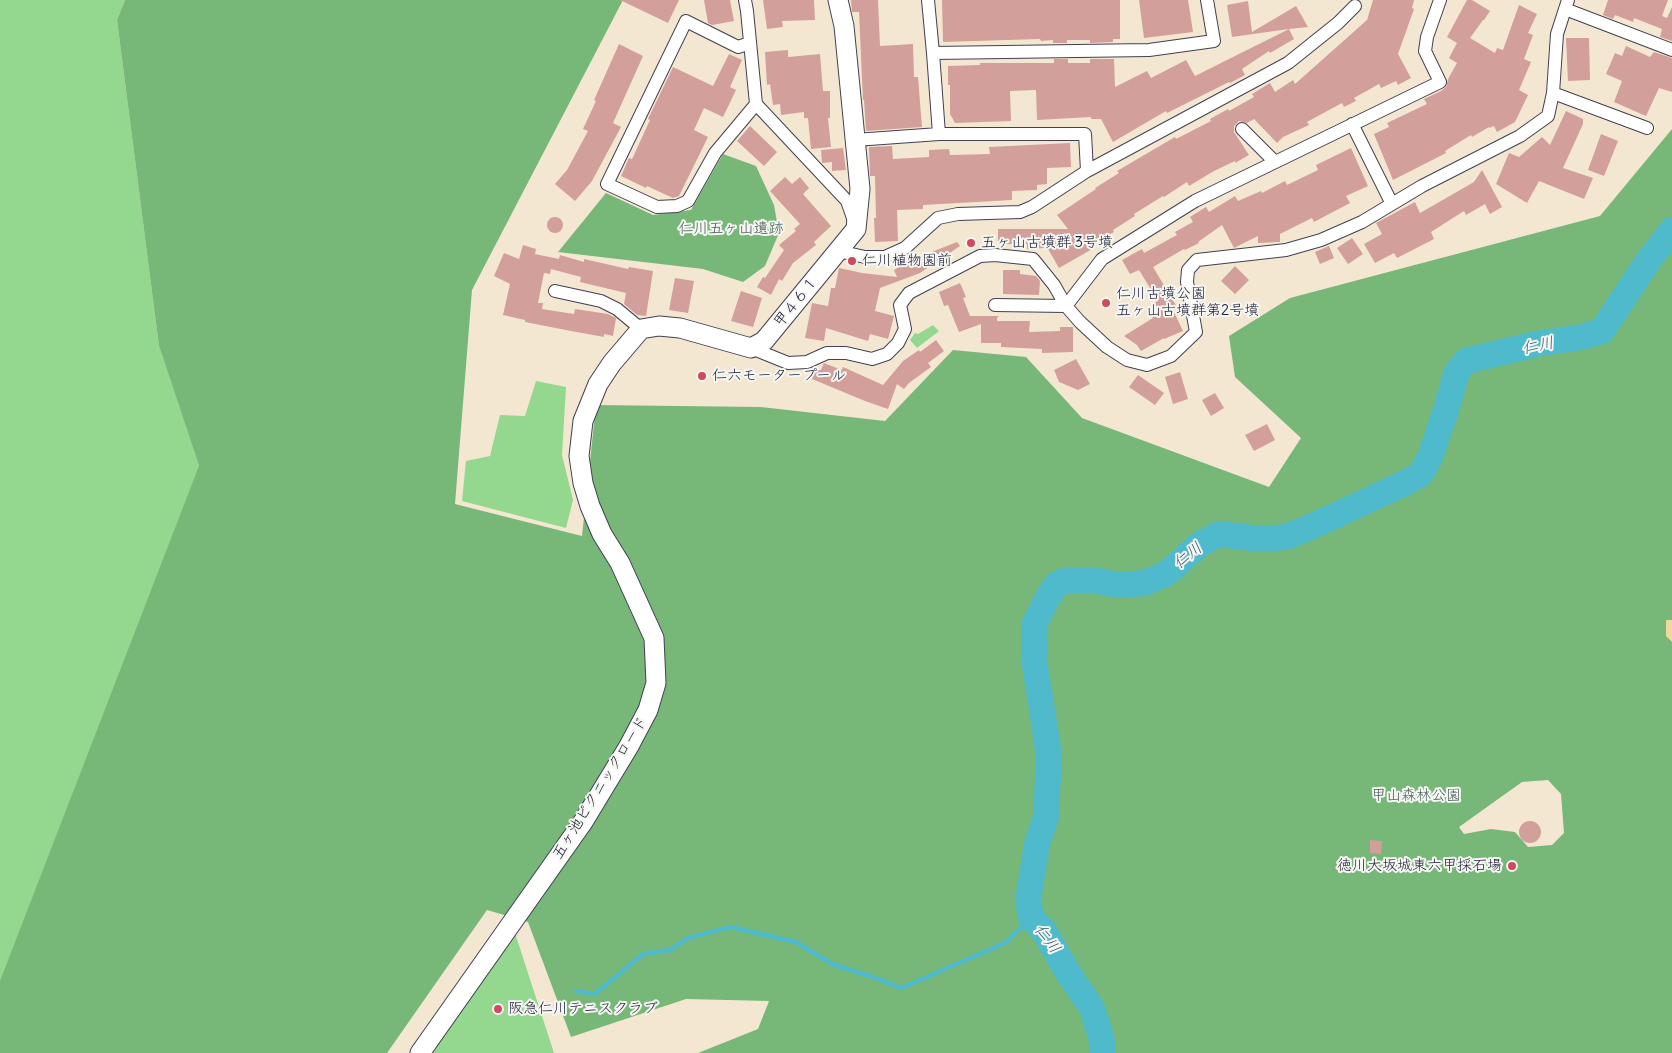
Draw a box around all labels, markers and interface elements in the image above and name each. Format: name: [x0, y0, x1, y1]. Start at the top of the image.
park label: 仁川五ヶ山遺跡: [679, 220, 783, 238]
place label: 五ヶ山古墳群 3号墳: [981, 234, 1113, 252]
marker: 五ヶ山古墳群 3号墳: [965, 237, 977, 249]
place label: 仁川植物園前: [862, 252, 952, 270]
marker: 仁川植物園前: [846, 255, 858, 267]
street label: 甲４６１: [770, 273, 822, 331]
place label: 仁川古墳公園 五ヶ山古墳群第2号墳: [1116, 285, 1259, 320]
marker: 仁川古墳公園 五ヶ山古墳群第2号墳: [1100, 297, 1112, 309]
water label: 仁川: [1520, 333, 1556, 359]
place label: 仁六モータープール: [712, 367, 846, 385]
marker: 仁六モータープール: [696, 370, 708, 382]
water label: 仁川: [1170, 538, 1206, 574]
street label: 五ヶ池ピクニックロード: [549, 713, 651, 863]
park label: 甲山森林公園: [1371, 787, 1461, 805]
place label: 徳川大坂城東六甲採石場: [1337, 857, 1502, 875]
marker: 徳川大坂城東六甲採石場: [1506, 860, 1518, 872]
water label: 仁川: [1030, 920, 1064, 958]
place label: 阪急仁川テニスクラブ: [508, 1000, 658, 1018]
marker: 阪急仁川テニスクラブ: [492, 1003, 504, 1015]

